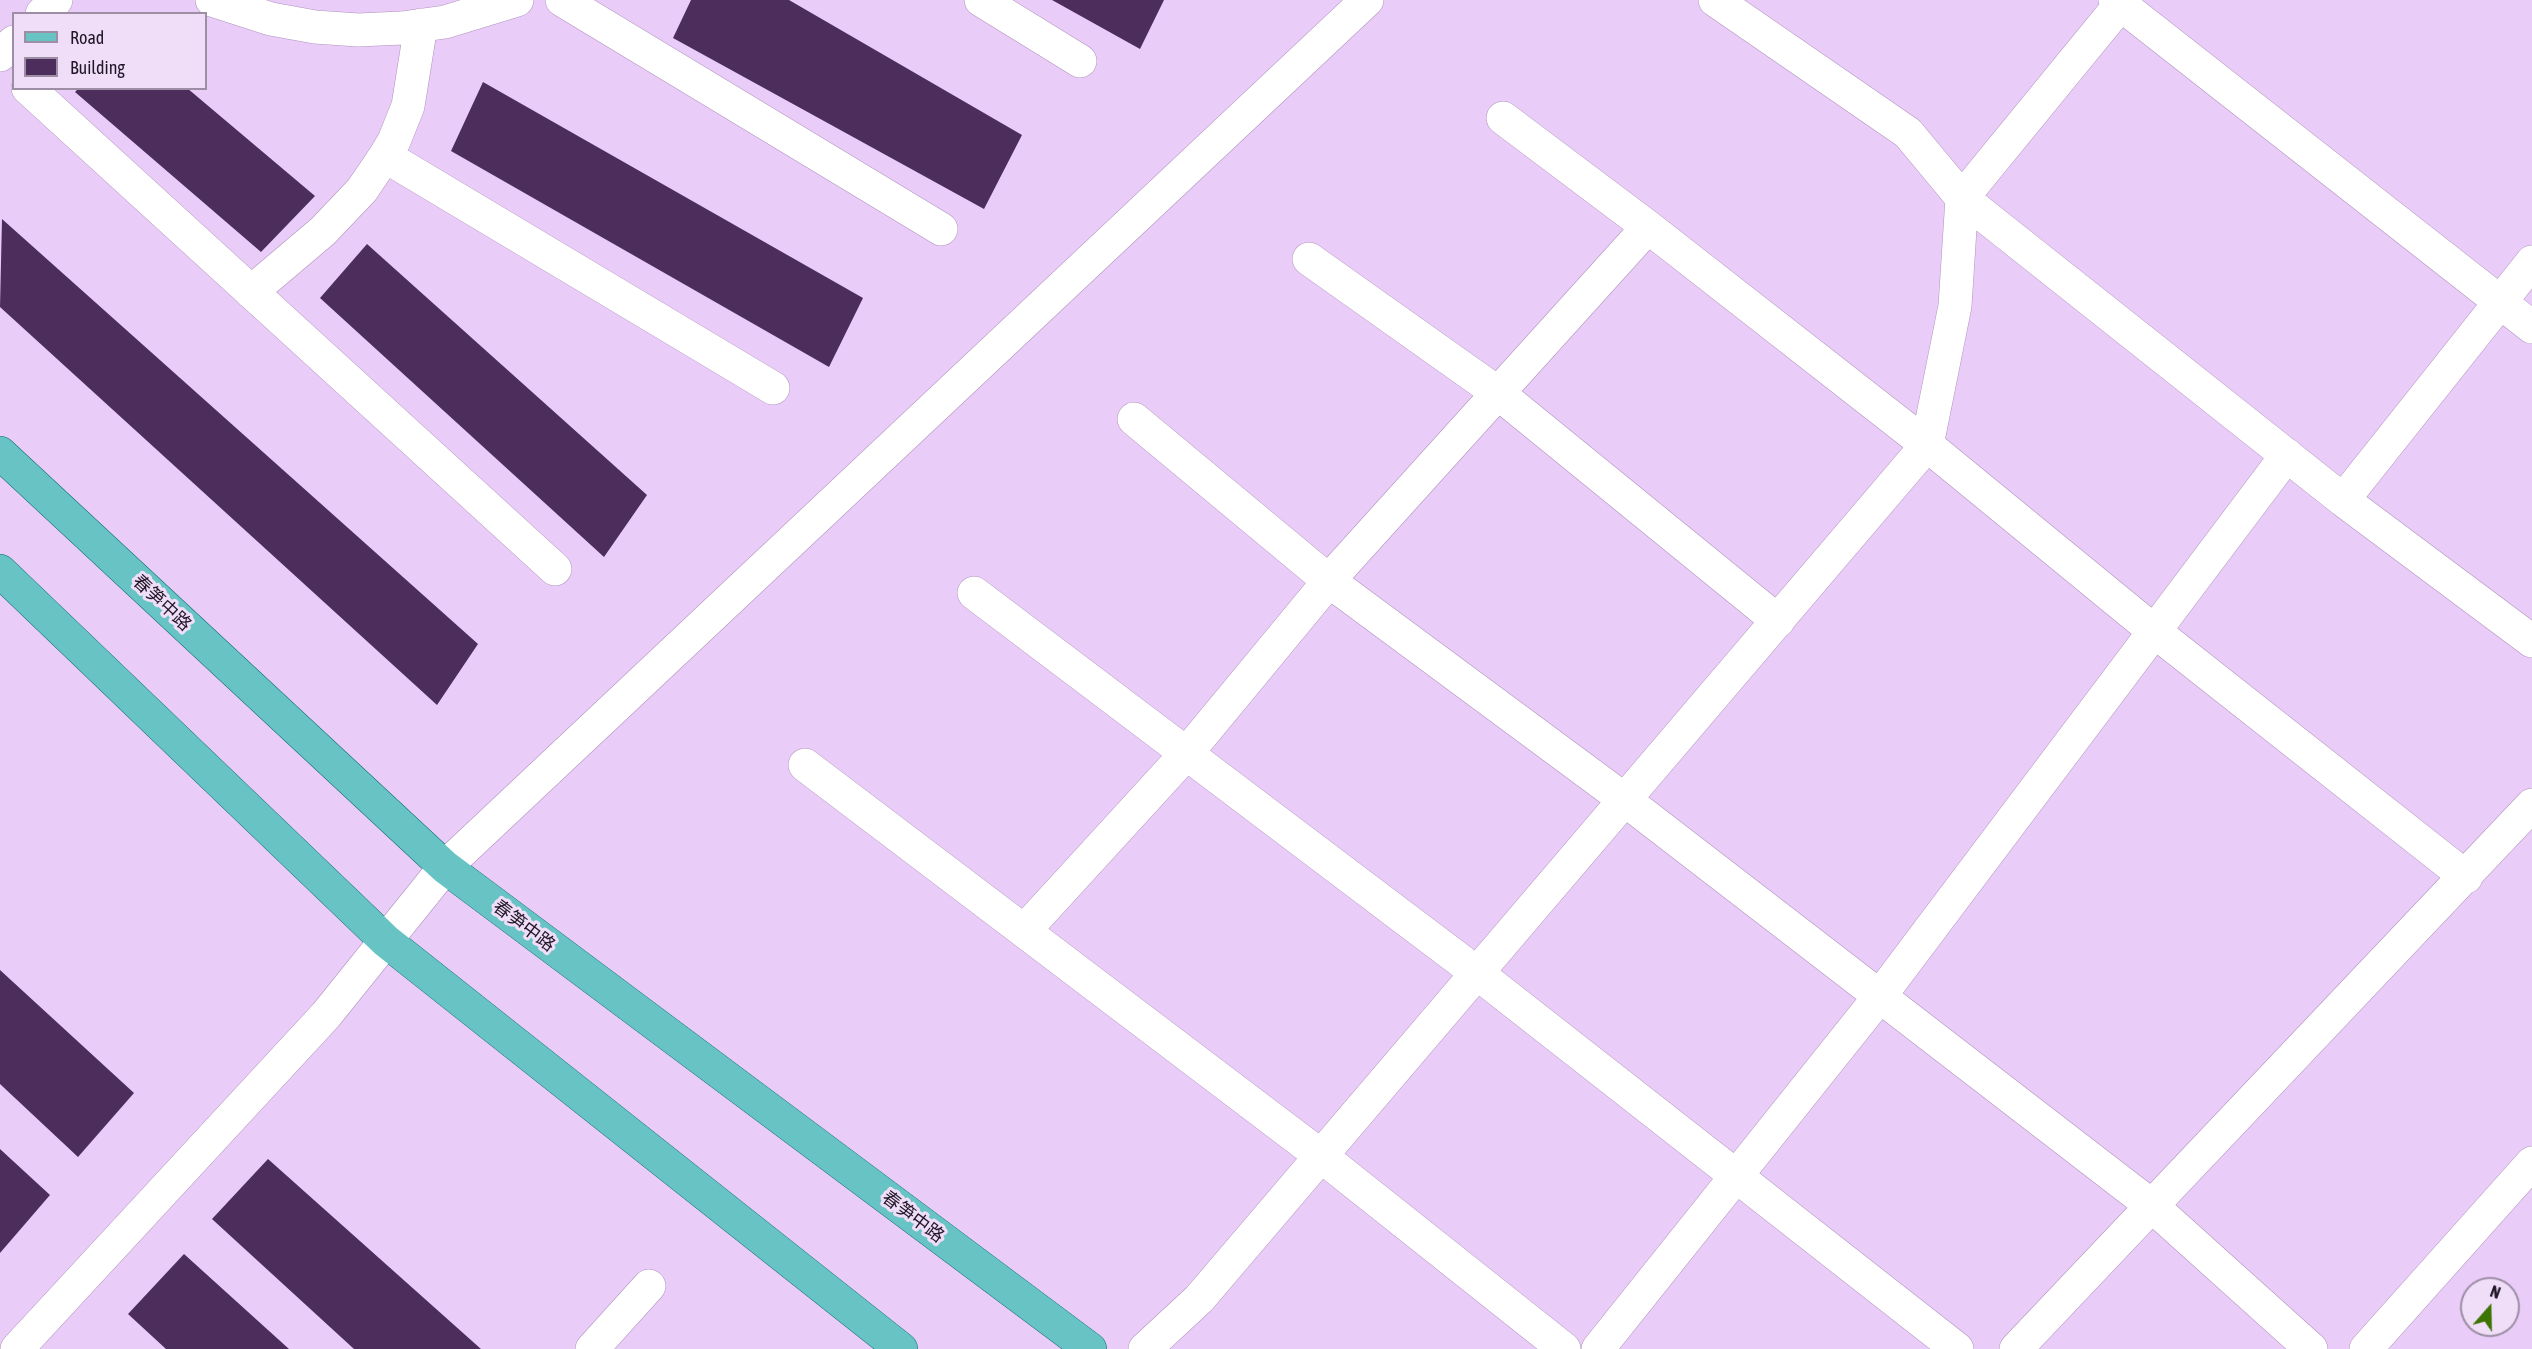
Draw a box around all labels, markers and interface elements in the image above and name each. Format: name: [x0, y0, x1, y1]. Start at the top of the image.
legend: [12, 12, 207, 90]
text: Road: [70, 27, 104, 48]
text: Building: [70, 57, 125, 78]
street label: 春笋中路: [128, 571, 196, 635]
street label: 春笋中路: [489, 896, 559, 956]
street label: 春笋中路: [878, 1187, 948, 1247]
north arrow: [2460, 1277, 2520, 1337]
text: N: [2488, 1282, 2503, 1302]

